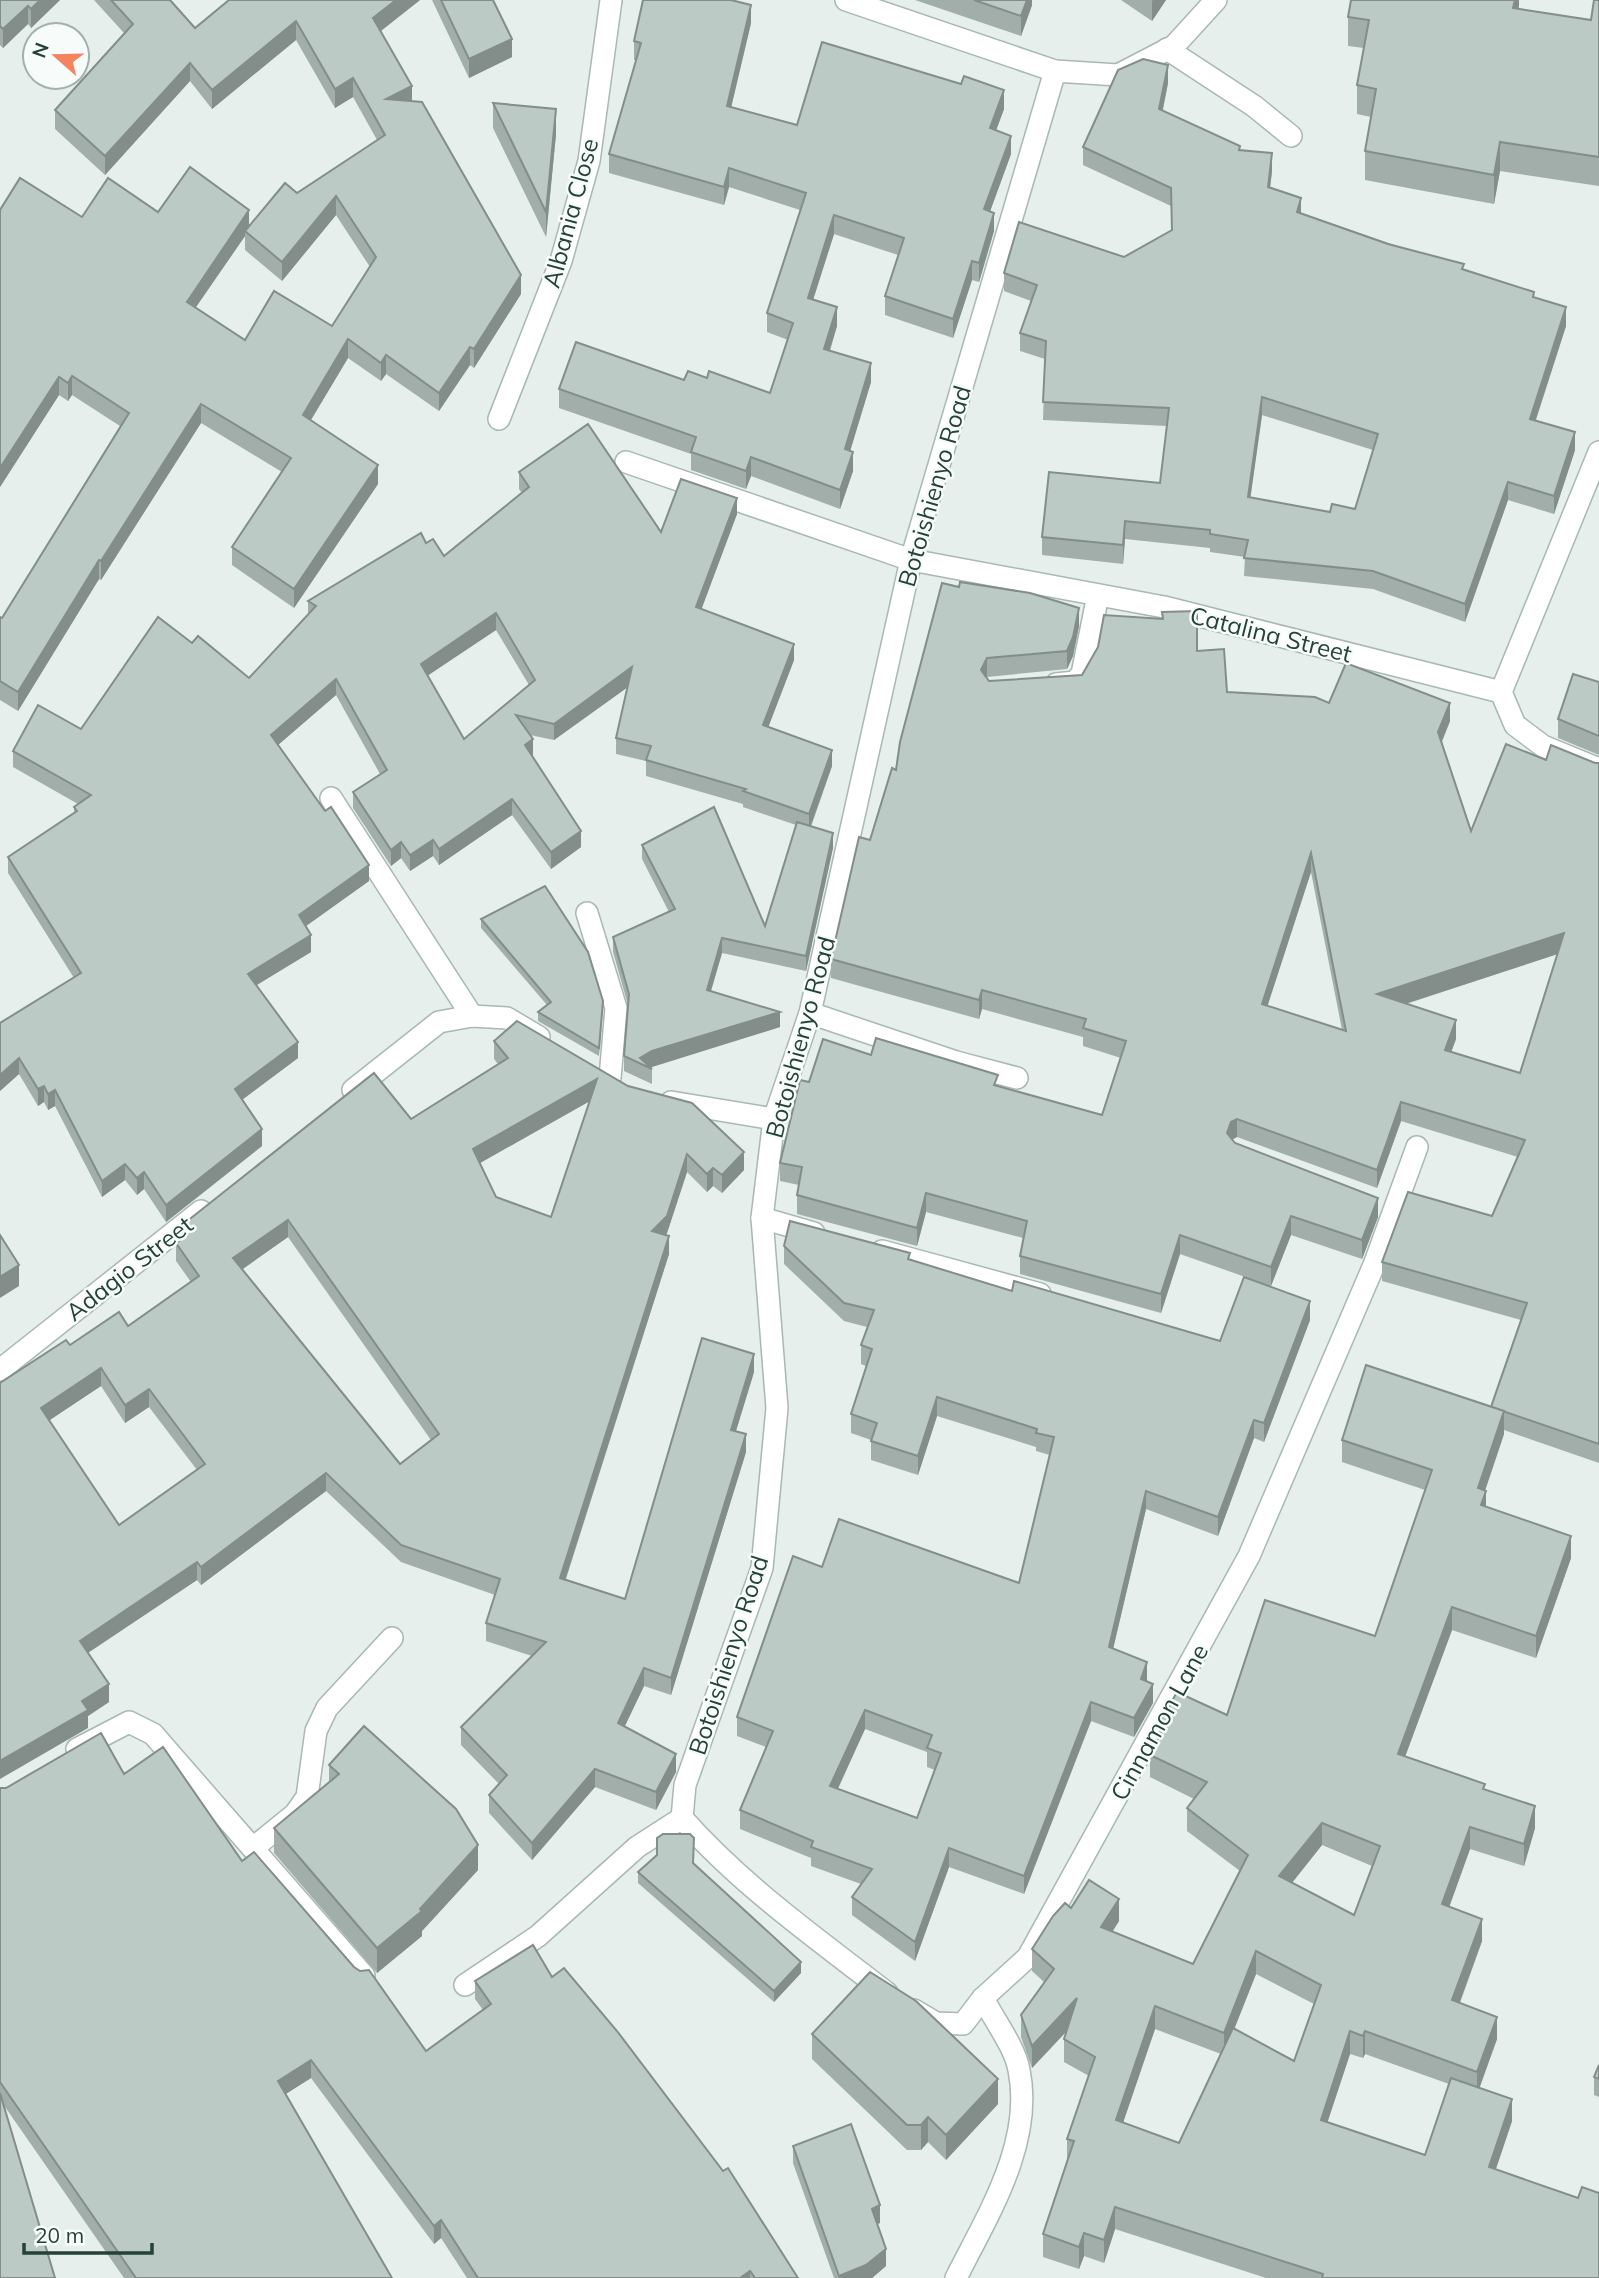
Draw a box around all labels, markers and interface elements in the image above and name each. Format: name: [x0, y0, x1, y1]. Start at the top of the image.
north arrow: [21, 21, 91, 91]
text: N: [26, 39, 54, 61]
street label: Albania Close: [536, 135, 604, 291]
street label: Botoishienyo Road: [891, 382, 977, 590]
street label: Catalina Street: [1187, 599, 1355, 669]
street label: Botoishienyo Road: [759, 933, 841, 1141]
street label: Adagio Street: [60, 1209, 198, 1327]
street label: Botoishienyo Road: [682, 1552, 774, 1758]
street label: Cinnamon Lane: [1104, 1638, 1214, 1806]
scale bar: [24, 2212, 152, 2256]
text: 20 m: [35, 2222, 84, 2248]

